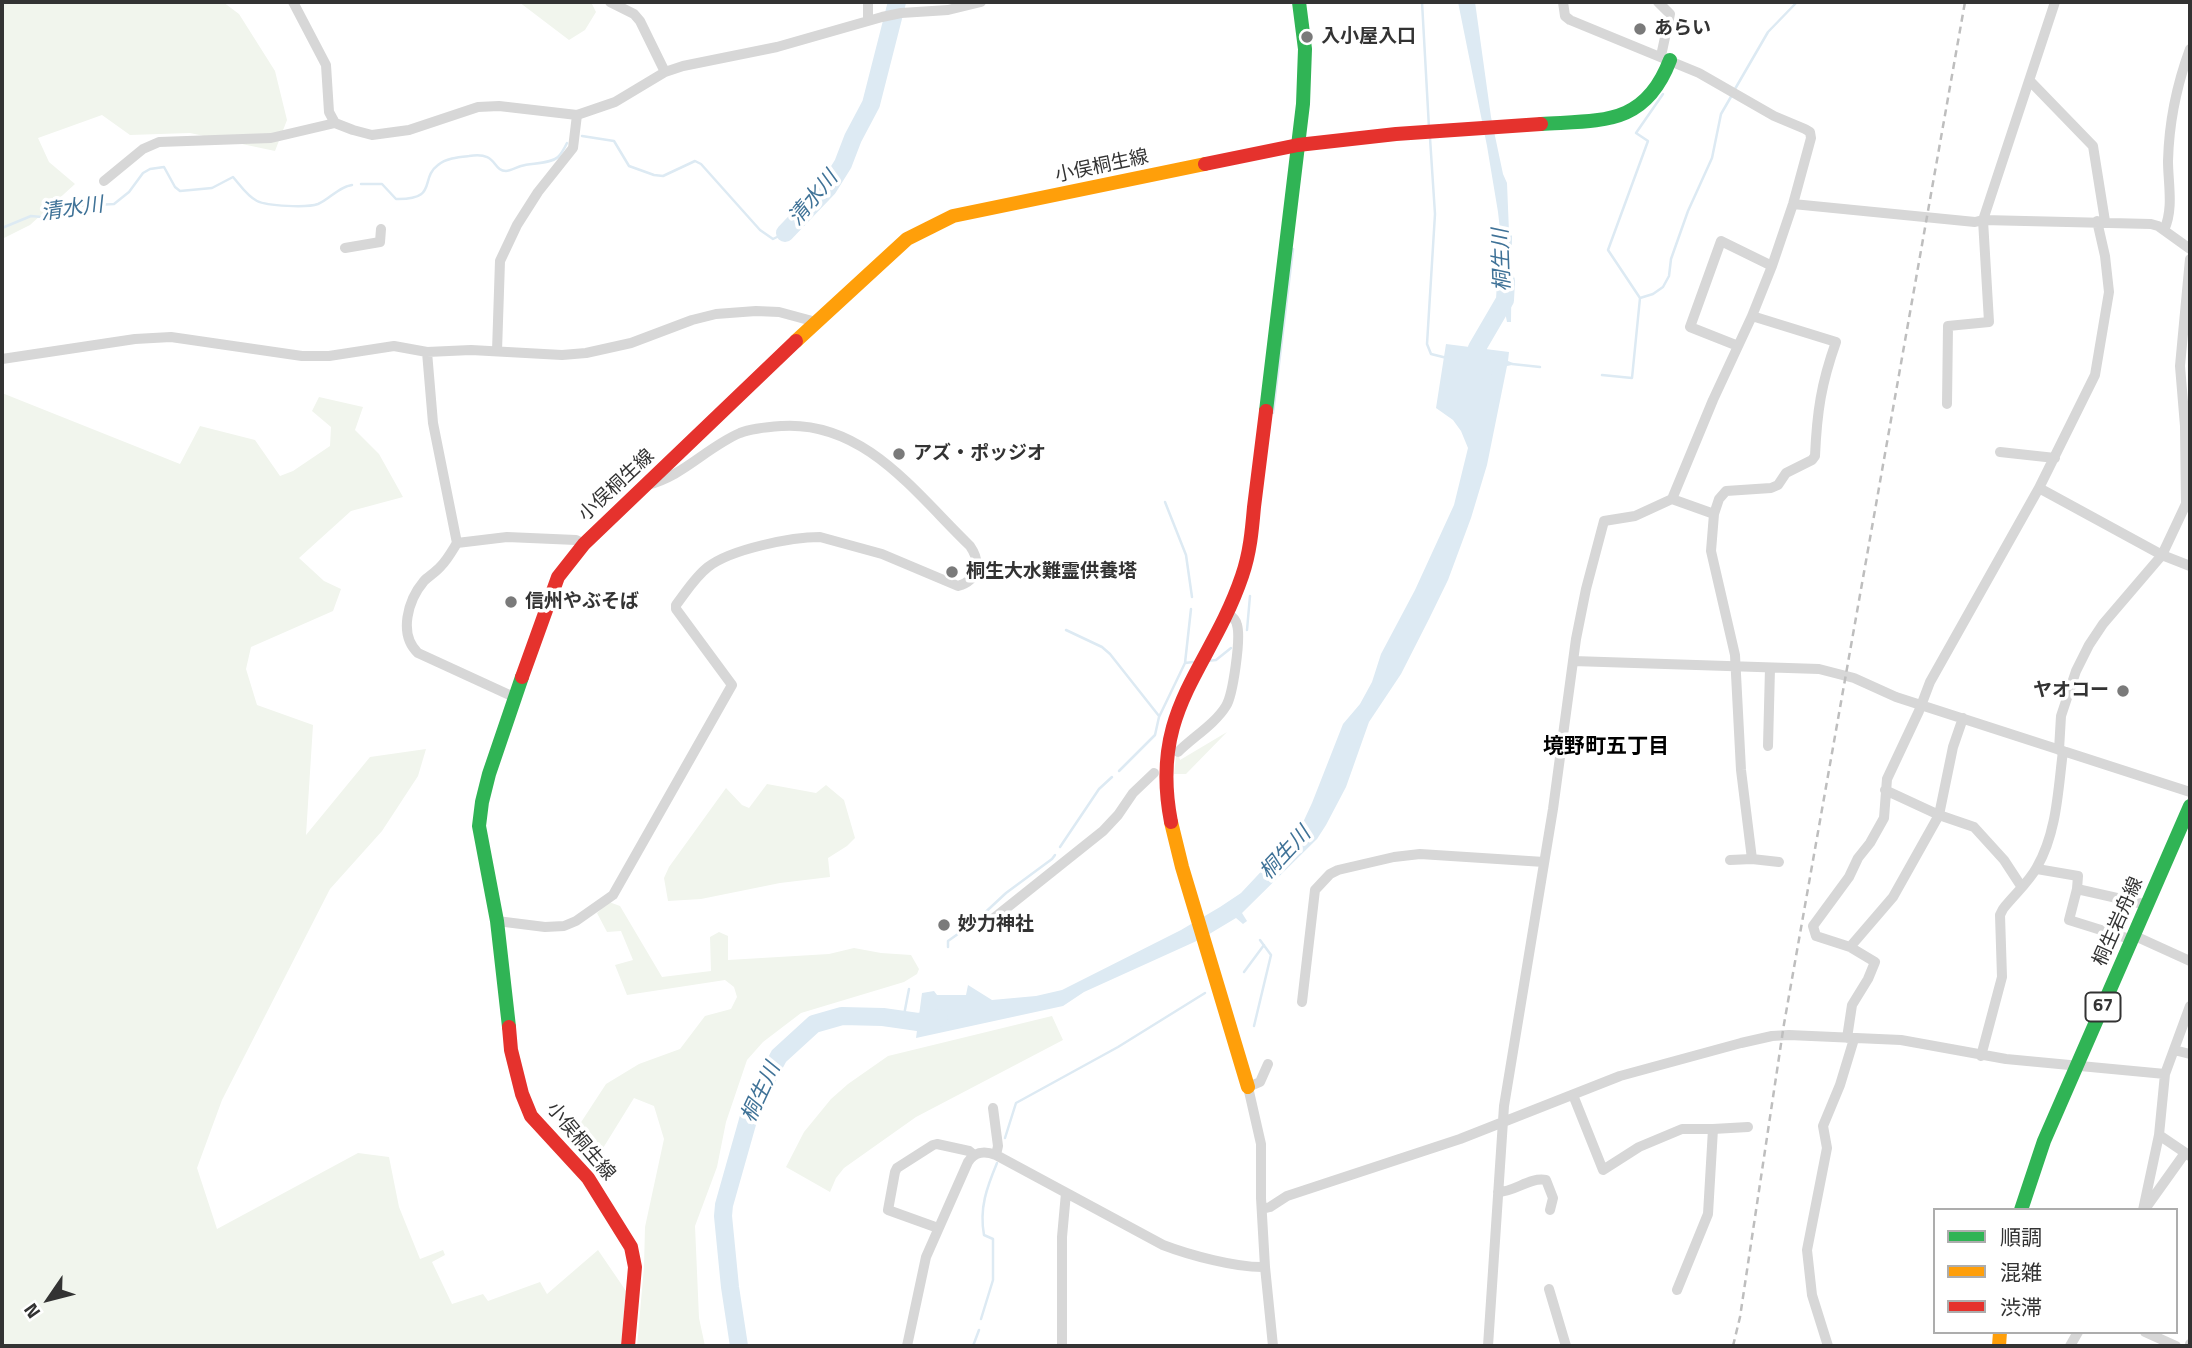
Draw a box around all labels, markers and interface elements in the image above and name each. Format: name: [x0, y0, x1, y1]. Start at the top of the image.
place label: あらい: [1654, 18, 1711, 40]
marker: あらい: [1632, 21, 1648, 37]
place label: 入小屋入口: [1321, 26, 1416, 48]
marker: 入小屋入口: [1299, 29, 1315, 45]
street label: 小俣桐生線: [1053, 146, 1151, 188]
water label: 清水川: [784, 167, 844, 231]
water label: 清水川: [39, 193, 105, 227]
water label: 桐生川: [1489, 228, 1517, 292]
place label: アズ・ポッジオ: [913, 443, 1046, 465]
street label: 小俣桐生線: [574, 445, 660, 527]
marker: アズ・ポッジオ: [891, 446, 907, 462]
place label: 桐生大水難霊供養塔: [966, 561, 1137, 583]
marker: 桐生大水難霊供養塔: [944, 564, 960, 580]
place label: 信州やぶそば: [525, 591, 639, 613]
marker: 信州やぶそば: [503, 594, 519, 610]
place label: ヤオコー: [2033, 680, 2109, 702]
marker: ヤオコー: [2115, 683, 2131, 699]
district label: 境野町五丁目: [1543, 735, 1669, 761]
water label: 桐生川: [1255, 822, 1317, 886]
street label: 桐生岩舟線: [2089, 874, 2149, 970]
place label: 妙力神社: [958, 914, 1034, 936]
marker: 妙力神社: [936, 917, 952, 933]
road number: 67: [2086, 992, 2120, 1022]
water label: 桐生川: [737, 1059, 787, 1127]
street label: 小俣桐生線: [541, 1098, 619, 1186]
legend: [1933, 1208, 2178, 1334]
text: 順調: [2000, 1221, 2042, 1253]
text: 混雑: [2000, 1256, 2042, 1288]
north arrow: [14, 1264, 84, 1334]
text: 渋滞: [2000, 1291, 2042, 1323]
text: N: [16, 1298, 47, 1325]

